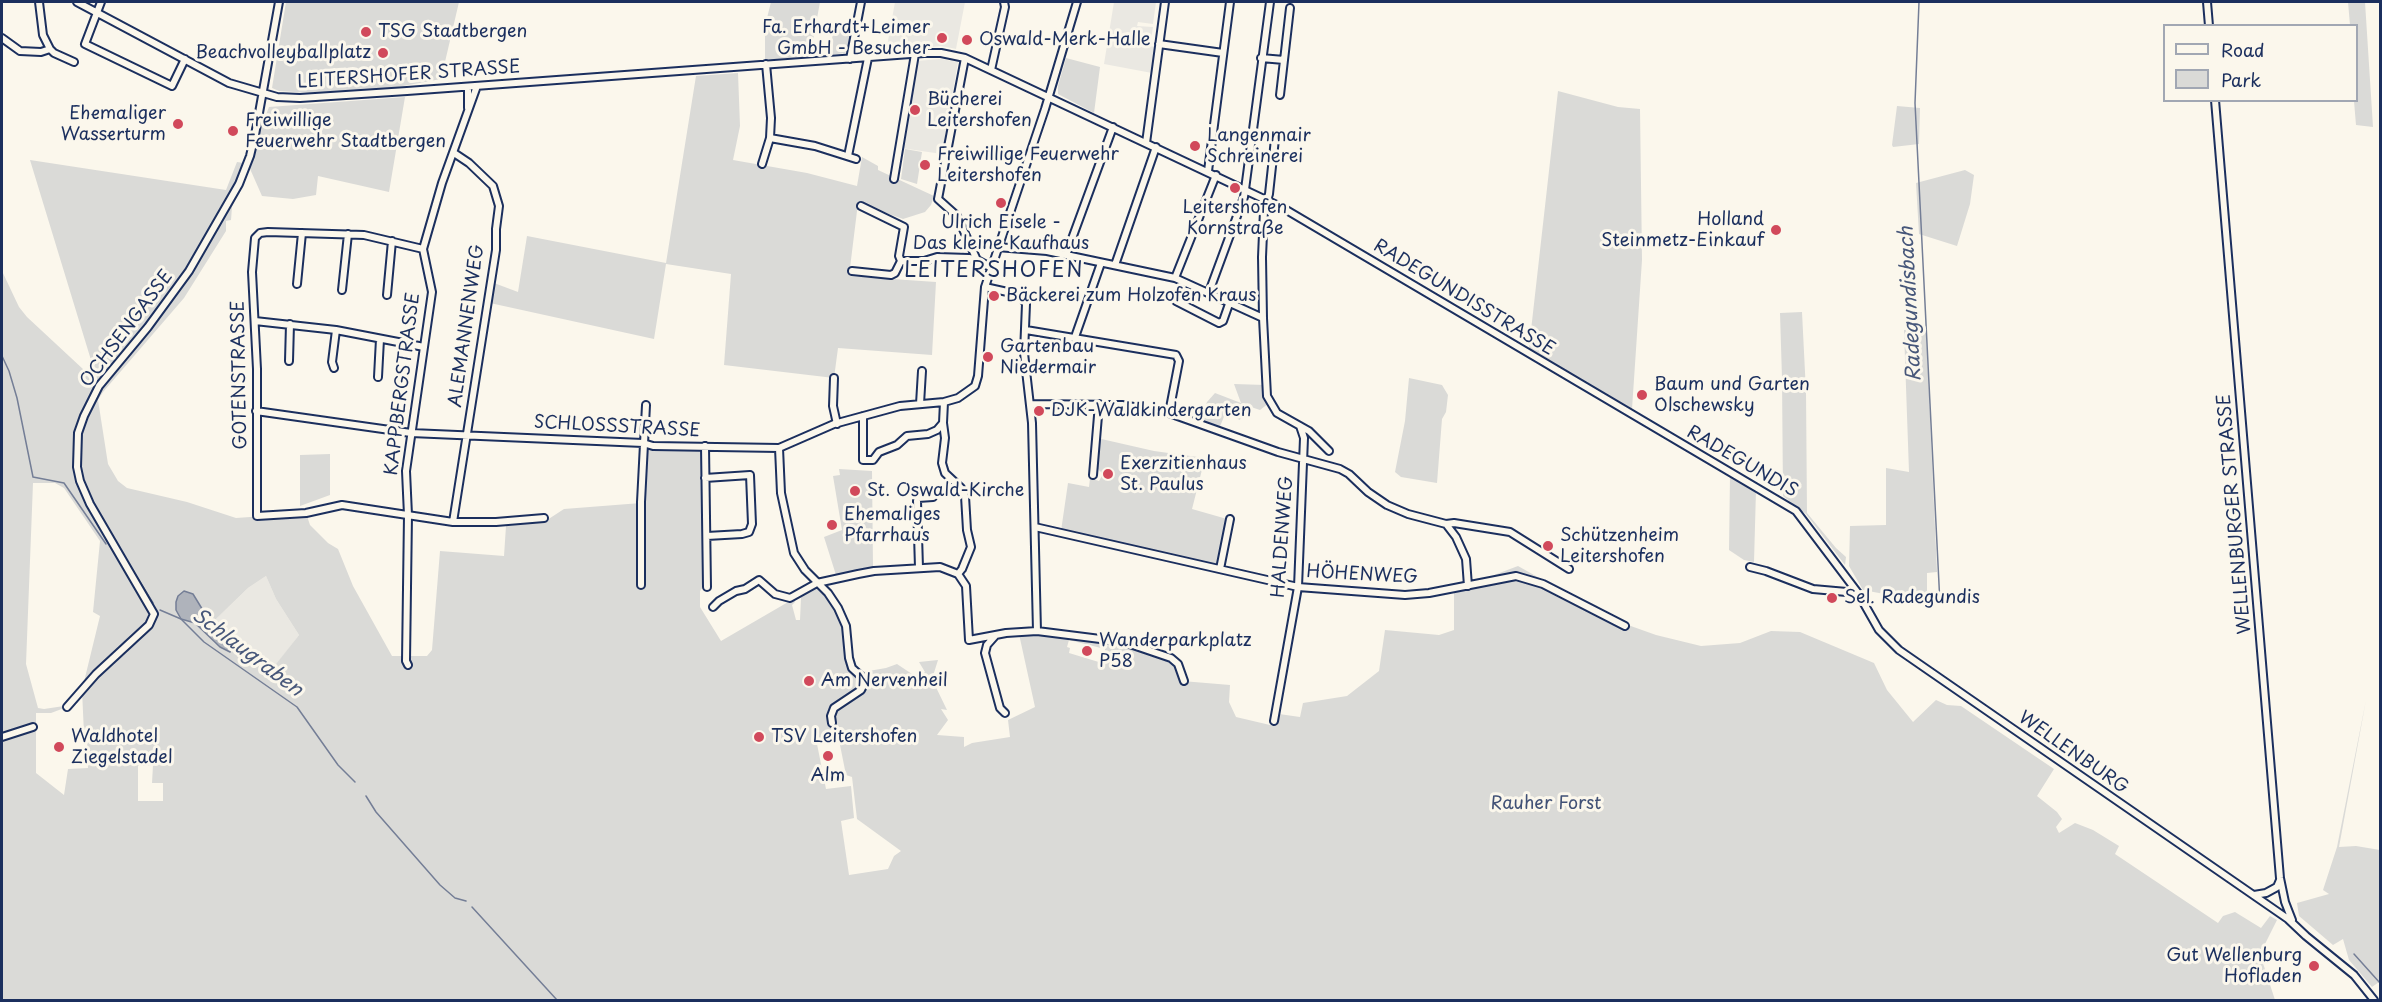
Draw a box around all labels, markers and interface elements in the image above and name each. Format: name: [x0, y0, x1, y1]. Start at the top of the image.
place label: Fa. Erhardt+Leimer GmbH - Besucher: [762, 17, 930, 60]
place label: TSG Stadtbergen: [378, 21, 527, 43]
legend: [2163, 24, 2358, 102]
marker: TSG Stadtbergen: [359, 25, 373, 39]
place label: Oswald-Merk-Halle: [979, 29, 1151, 51]
marker: Fa. Erhardt+Leimer GmbH - Besucher: [935, 31, 949, 45]
marker: Oswald-Merk-Halle: [960, 33, 974, 47]
text: Road: [2221, 36, 2265, 63]
place label: Beachvolleyballplatz: [196, 42, 371, 64]
marker: Beachvolleyballplatz: [376, 46, 390, 60]
street label: LEITERSHOFER STRASSE: [297, 56, 521, 94]
text: Park: [2221, 66, 2261, 93]
place label: Bücherei Leitershofen: [927, 89, 1032, 132]
place label: Ehemaliger Wasserturm: [61, 103, 166, 146]
marker: Bücherei Leitershofen: [908, 103, 922, 117]
place label: Freiwillige Feuerwehr Stadtbergen: [245, 110, 446, 152]
marker: Ehemaliger Wasserturm: [171, 117, 185, 131]
marker: Freiwillige Feuerwehr Stadtbergen: [226, 124, 240, 138]
place label: Langenmair Schreinerei: [1207, 125, 1311, 168]
marker: Langenmair Schreinerei: [1188, 139, 1202, 153]
place label: Freiwillige Feuerwehr Leitershofen: [937, 144, 1119, 186]
marker: Freiwillige Feuerwehr Leitershofen: [918, 158, 932, 172]
marker: Leitershofen Kornstraße: [1228, 181, 1242, 195]
marker: Ulrich Eisele - Das kleine Kaufhaus: [994, 196, 1008, 210]
place label: Leitershofen Kornstraße: [1183, 197, 1287, 240]
place label: Holland Steinmetz-Einkauf: [1601, 209, 1764, 252]
place label: Ulrich Eisele - Das kleine Kaufhaus: [913, 212, 1089, 254]
marker: Holland Steinmetz-Einkauf: [1769, 223, 1783, 237]
water label: Radegundisbach: [1895, 226, 1927, 382]
street label: RADEGUNDISSTRASSE: [1370, 235, 1558, 361]
street label: ALEMANNENWEG: [445, 243, 489, 409]
district label: LEITERSHOFEN: [905, 258, 1083, 284]
street label: OCHSENGASSE: [76, 266, 178, 392]
place label: Bäckerei zum Holzofen Kraus: [1006, 285, 1256, 307]
marker: Bäckerei zum Holzofen Kraus: [987, 289, 1001, 303]
street label: KAPPBERGSTRASSE: [381, 291, 425, 477]
street label: GOTENSTRASSE: [228, 300, 252, 450]
place label: Gartenbau Niedermair: [1000, 336, 1096, 378]
marker: Gartenbau Niedermair: [981, 350, 995, 364]
place label: Baum und Garten Olschewsky: [1654, 374, 1810, 416]
marker: Baum und Garten Olschewsky: [1635, 388, 1649, 402]
street label: WELLENBURGER STRASSE: [2214, 393, 2256, 635]
place label: DJK-Waldkindergarten: [1051, 400, 1252, 422]
marker: DJK-Waldkindergarten: [1032, 404, 1046, 418]
street label: SCHLOSSSTRASSE: [533, 412, 701, 442]
street label: RADEGUNDIS: [1683, 422, 1801, 502]
place label: Exerzitienhaus St. Paulus: [1120, 453, 1247, 496]
marker: Exerzitienhaus St. Paulus: [1101, 467, 1115, 481]
street label: HALDENWEG: [1268, 475, 1298, 599]
place label: St. Oswald-Kirche: [867, 480, 1024, 502]
marker: St. Oswald-Kirche: [848, 484, 862, 498]
place label: Ehemaliges Pfarrhaus: [844, 504, 941, 546]
marker: Ehemaliges Pfarrhaus: [825, 518, 839, 532]
place label: Schützenheim Leitershofen: [1560, 525, 1679, 568]
marker: Schützenheim Leitershofen: [1541, 539, 1555, 553]
street label: HÖHENWEG: [1306, 561, 1418, 589]
place label: Sel. Radegundis: [1844, 587, 1980, 609]
marker: Sel. Radegundis: [1825, 591, 1839, 605]
water label: Schlaugraben: [187, 604, 307, 702]
place label: Wanderparkplatz P58: [1099, 630, 1252, 672]
marker: Wanderparkplatz P58: [1080, 644, 1094, 658]
place label: Am Nervenheil: [821, 670, 948, 692]
marker: Am Nervenheil: [802, 674, 816, 688]
street label: WELLENBURG: [2014, 707, 2132, 799]
place label: Waldhotel Ziegelstadel: [71, 726, 173, 768]
place label: TSV Leitershofen: [771, 726, 917, 748]
marker: TSV Leitershofen: [752, 730, 766, 744]
marker: Waldhotel Ziegelstadel: [52, 740, 66, 754]
marker: Alm: [821, 749, 835, 763]
place label: Alm: [811, 765, 845, 787]
park label: Rauher Forst: [1490, 793, 1602, 815]
place label: Gut Wellenburg Hofladen: [2166, 945, 2302, 988]
marker: Gut Wellenburg Hofladen: [2307, 959, 2321, 973]

